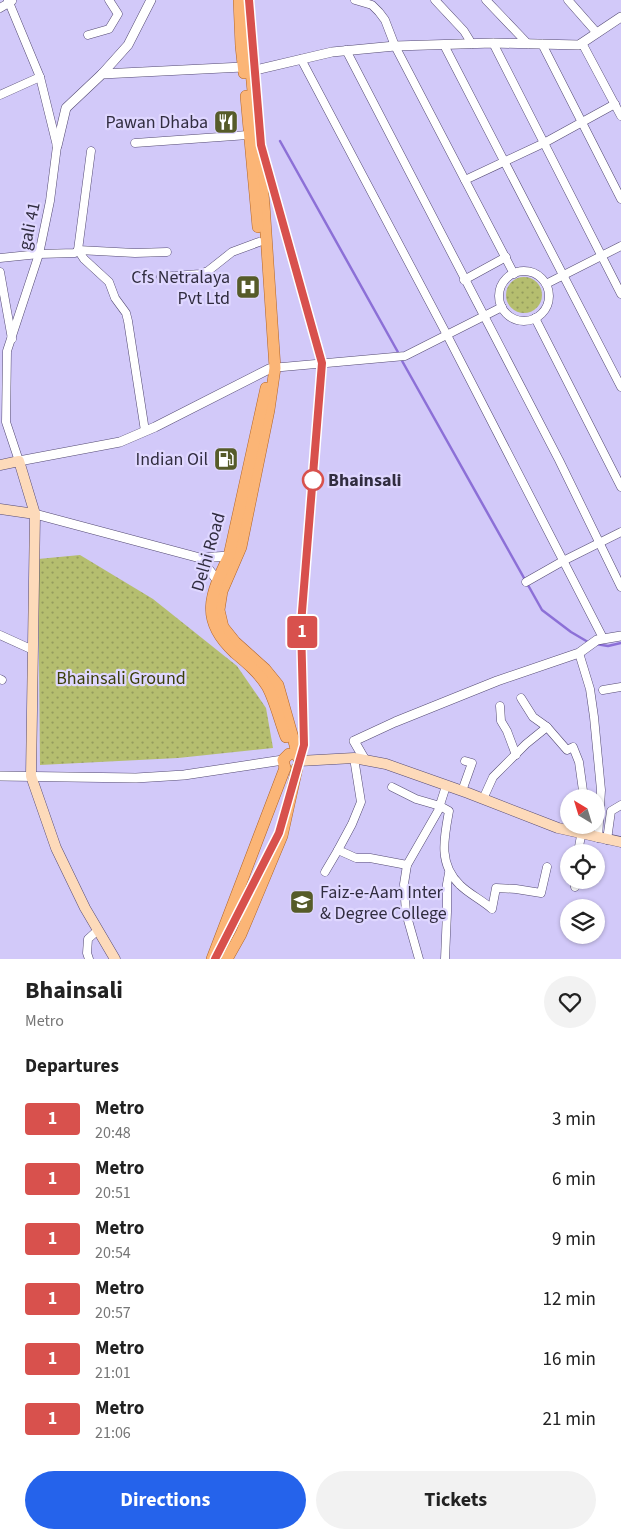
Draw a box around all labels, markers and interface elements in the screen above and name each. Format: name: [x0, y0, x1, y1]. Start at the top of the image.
restaurant icon: Pawan Dhaba: [213, 109, 239, 135]
place label: Pawan Dhaba: [106, 110, 208, 135]
street label: gali 41: [12, 200, 47, 252]
place label: Cfs Netralaya Pvt Ltd: [131, 265, 230, 311]
hospital icon: Cfs Netralaya Pvt Ltd: [235, 274, 261, 300]
fuel station icon: Indian Oil: [213, 446, 239, 472]
place label: Indian Oil: [136, 447, 208, 472]
place label: Bhainsali: [328, 468, 402, 493]
marker: Bhainsali: [302, 469, 324, 491]
street label: Delhi Road: [185, 510, 232, 595]
line badge: 1: [286, 616, 318, 648]
text: 1: [297, 619, 307, 644]
park label: Bhainsali Ground: [56, 666, 186, 691]
north arrow: [560, 789, 605, 834]
map controls: [560, 789, 605, 944]
button: locate: [560, 844, 605, 889]
place label: Faiz-e-Aam Inter & Degree College: [320, 880, 447, 926]
school or university icon: Faiz-e-Aam Inter & Degree College: [289, 889, 315, 915]
button: layers: [560, 899, 605, 944]
text: Bhainsali: [25, 973, 123, 1008]
button: heart: [544, 976, 596, 1028]
text: Metro: [25, 1010, 64, 1032]
text: Departures: [25, 1053, 119, 1080]
text: Metro: [95, 1095, 144, 1122]
text: 1: [48, 1106, 57, 1131]
text: 3 min: [552, 1106, 596, 1133]
text: 20:48: [95, 1122, 131, 1144]
text: Metro: [95, 1155, 144, 1182]
text: 1: [48, 1166, 57, 1191]
text: 6 min: [552, 1166, 596, 1193]
text: 20:51: [95, 1182, 131, 1204]
text: Metro: [95, 1215, 144, 1242]
text: 1: [48, 1226, 57, 1251]
text: 9 min: [552, 1226, 596, 1253]
text: 20:54: [95, 1242, 131, 1264]
text: Metro: [95, 1275, 144, 1302]
text: 1: [48, 1286, 57, 1311]
text: 12 min: [542, 1286, 596, 1313]
text: 20:57: [95, 1302, 131, 1324]
text: Metro: [95, 1335, 144, 1362]
text: 1: [48, 1346, 57, 1371]
text: 16 min: [542, 1346, 596, 1373]
text: 21:01: [95, 1362, 131, 1384]
text: Metro: [95, 1395, 144, 1422]
text: 1: [48, 1406, 57, 1431]
text: 21 min: [542, 1406, 596, 1433]
text: 21:06: [95, 1422, 131, 1444]
button: Directions: [25, 1471, 306, 1529]
button: Tickets: [316, 1471, 596, 1529]

